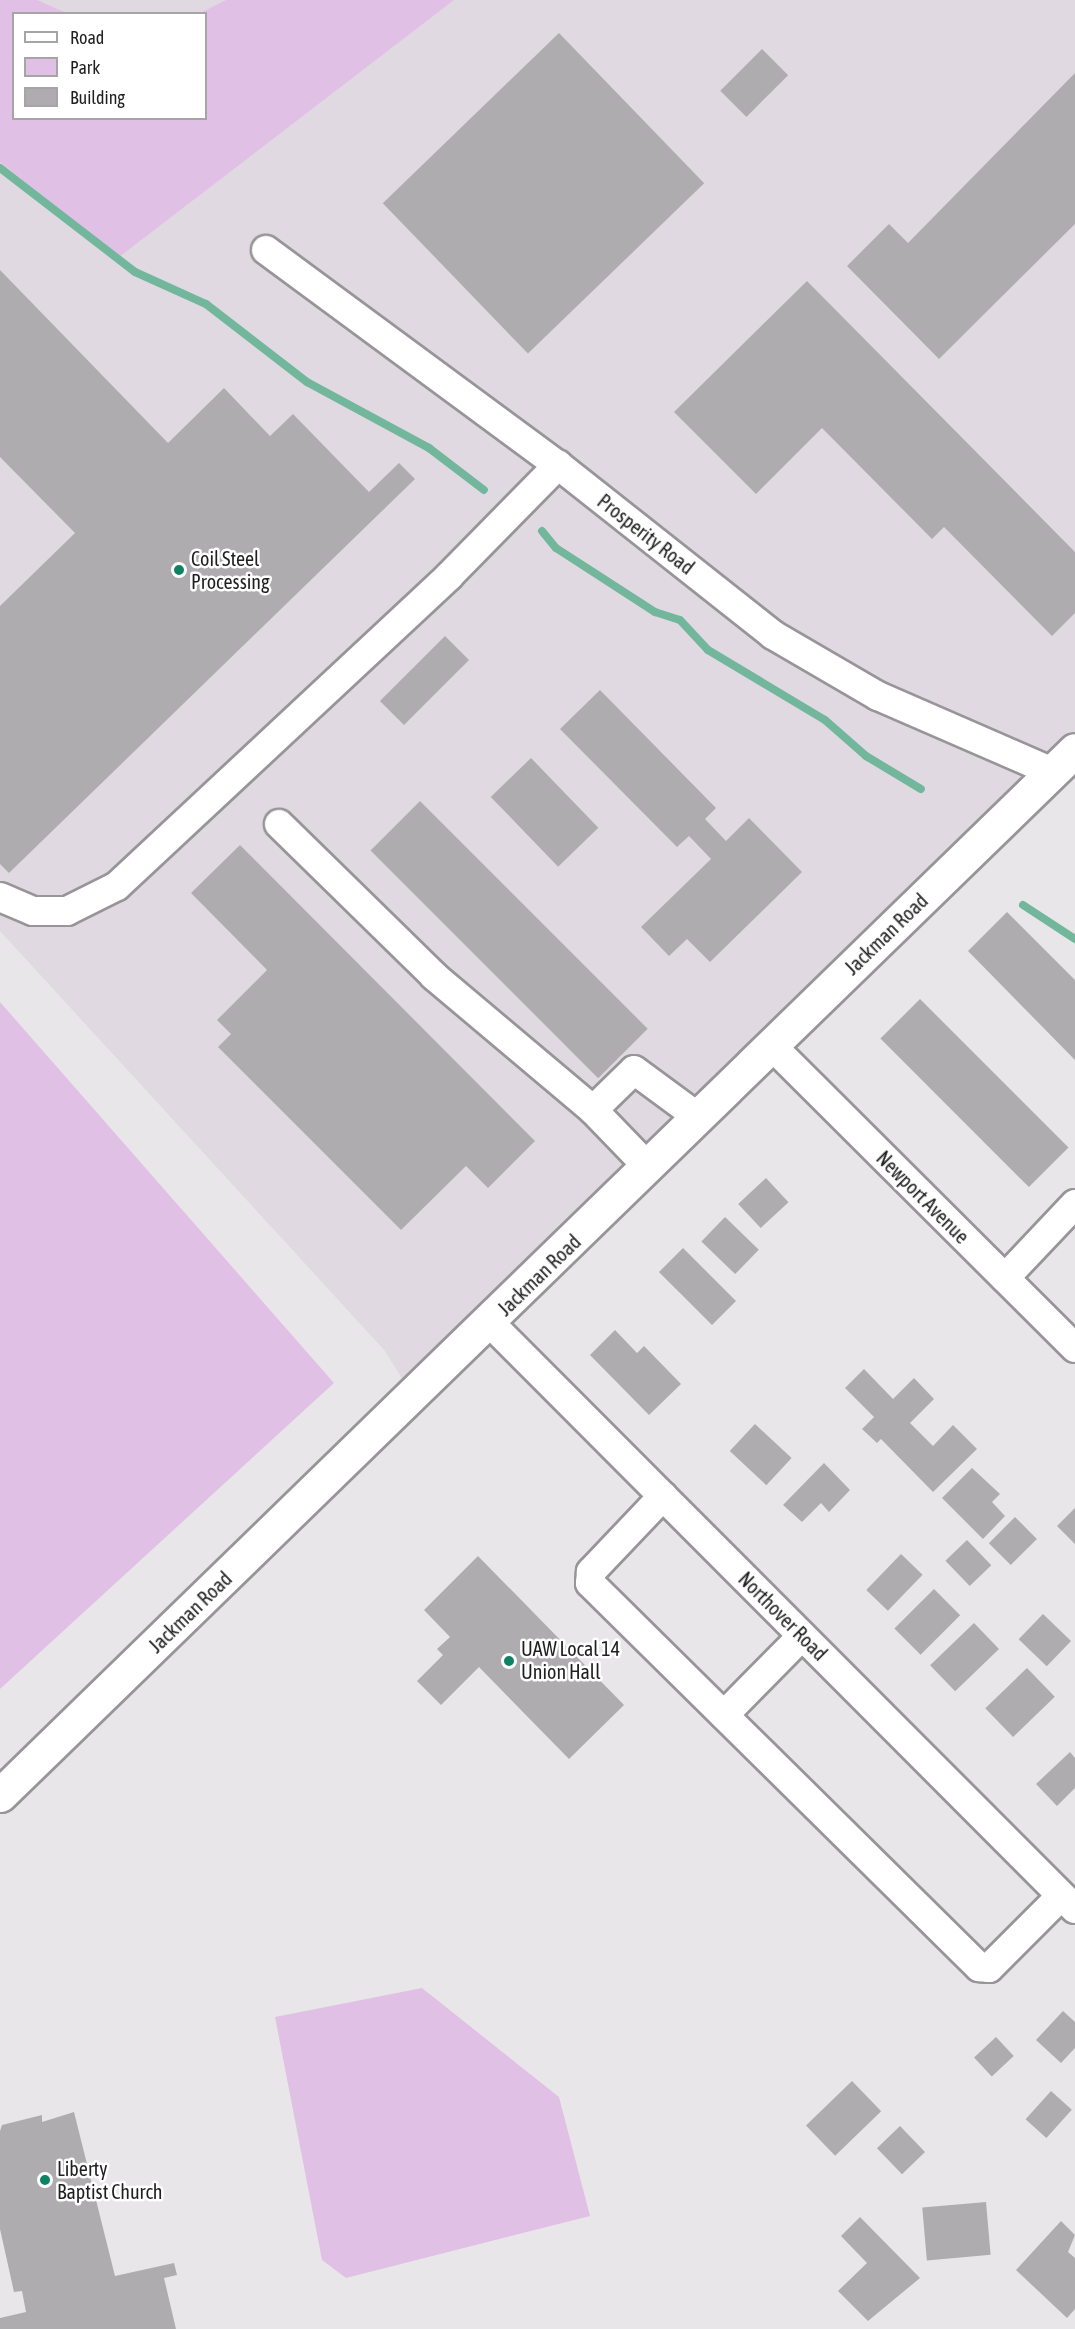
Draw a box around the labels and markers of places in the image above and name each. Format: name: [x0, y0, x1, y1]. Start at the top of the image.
place label: Coil Steel Processing: [191, 546, 270, 593]
marker: Coil Steel Processing: [172, 563, 186, 577]
place label: UAW Local 14 Union Hall: [521, 1637, 620, 1684]
marker: UAW Local 14 Union Hall: [502, 1654, 516, 1668]
place label: Liberty Baptist Church: [57, 2156, 163, 2203]
marker: Liberty Baptist Church: [38, 2173, 52, 2187]

